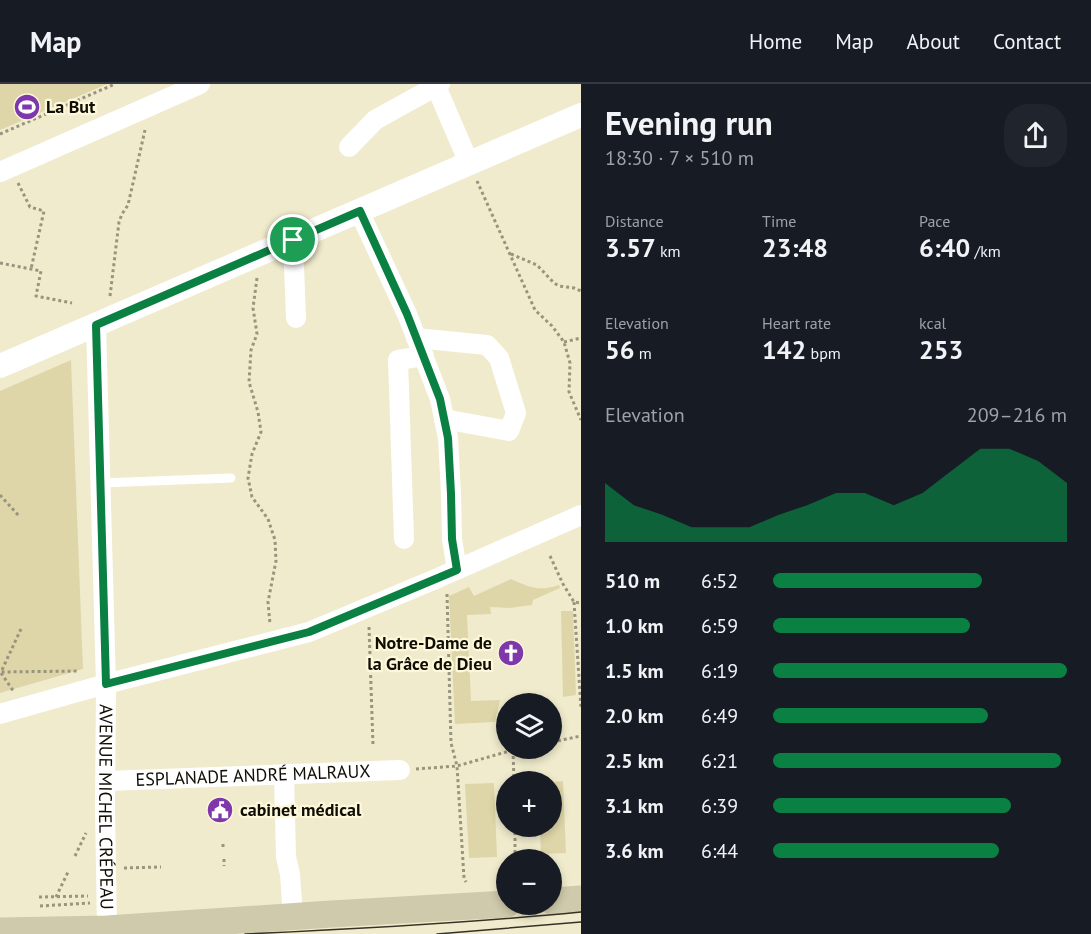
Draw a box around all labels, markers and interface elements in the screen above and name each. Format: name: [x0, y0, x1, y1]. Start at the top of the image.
text: Map: [30, 23, 81, 60]
text: Home: [749, 28, 802, 55]
text: Map: [835, 28, 874, 55]
text: About: [907, 28, 960, 55]
text: Contact: [993, 28, 1061, 55]
sports icon: La But: [12, 92, 42, 122]
place label: La But: [46, 95, 96, 118]
text: Evening run: [605, 101, 773, 144]
button: share: [1004, 104, 1067, 167]
text: 18:30 · 7 × 510 m: [605, 145, 754, 171]
text: Distance: [605, 211, 664, 231]
text: Time: [762, 211, 796, 231]
text: Pace: [919, 211, 950, 231]
pin: [267, 214, 318, 265]
icon: arrive: [276, 223, 309, 256]
text: 3.57: [605, 231, 656, 264]
text: 23:48: [762, 231, 828, 264]
text: 6:40: [919, 231, 970, 264]
text: km: [656, 241, 681, 261]
text: /km: [970, 241, 1001, 261]
text: Elevation: [605, 313, 669, 333]
text: Heart rate: [762, 313, 831, 333]
text: kcal: [919, 313, 946, 333]
text: 56: [605, 333, 634, 366]
text: 142: [762, 333, 806, 366]
text: 253: [919, 333, 963, 366]
text: m: [634, 343, 652, 363]
text: bpm: [806, 343, 841, 363]
text: Elevation: [605, 402, 685, 428]
text: 209–216 m: [967, 402, 1067, 428]
text: 510 m: [605, 568, 660, 594]
text: 6:52: [701, 568, 738, 594]
text: 1.0 km: [605, 613, 664, 639]
text: 6:59: [701, 613, 738, 639]
place label: Notre-Dame de la Grâce de Dieu: [367, 631, 492, 675]
church icon: Notre-Dame de la Grâce de Dieu: [496, 638, 526, 668]
text: 1.5 km: [605, 658, 664, 684]
text: 6:19: [701, 658, 738, 684]
map controls: [496, 693, 562, 915]
button: layers: [496, 693, 562, 759]
text: 2.0 km: [605, 703, 664, 729]
text: 6:49: [701, 703, 738, 729]
street label: AVENUE MICHEL CRÉPEAU: [94, 704, 119, 910]
text: 2.5 km: [605, 748, 664, 774]
text: 6:21: [701, 748, 738, 774]
street label: ESPLANADE ANDRÉ MALRAUX: [135, 759, 371, 791]
button: +: [496, 771, 562, 837]
text: 3.1 km: [605, 793, 664, 819]
text: 6:39: [701, 793, 738, 819]
public building icon: cabinet médical: [205, 795, 235, 825]
place label: cabinet médical: [240, 798, 362, 821]
text: 3.6 km: [605, 838, 664, 864]
text: 6:44: [701, 838, 738, 864]
button: −: [496, 849, 562, 915]

